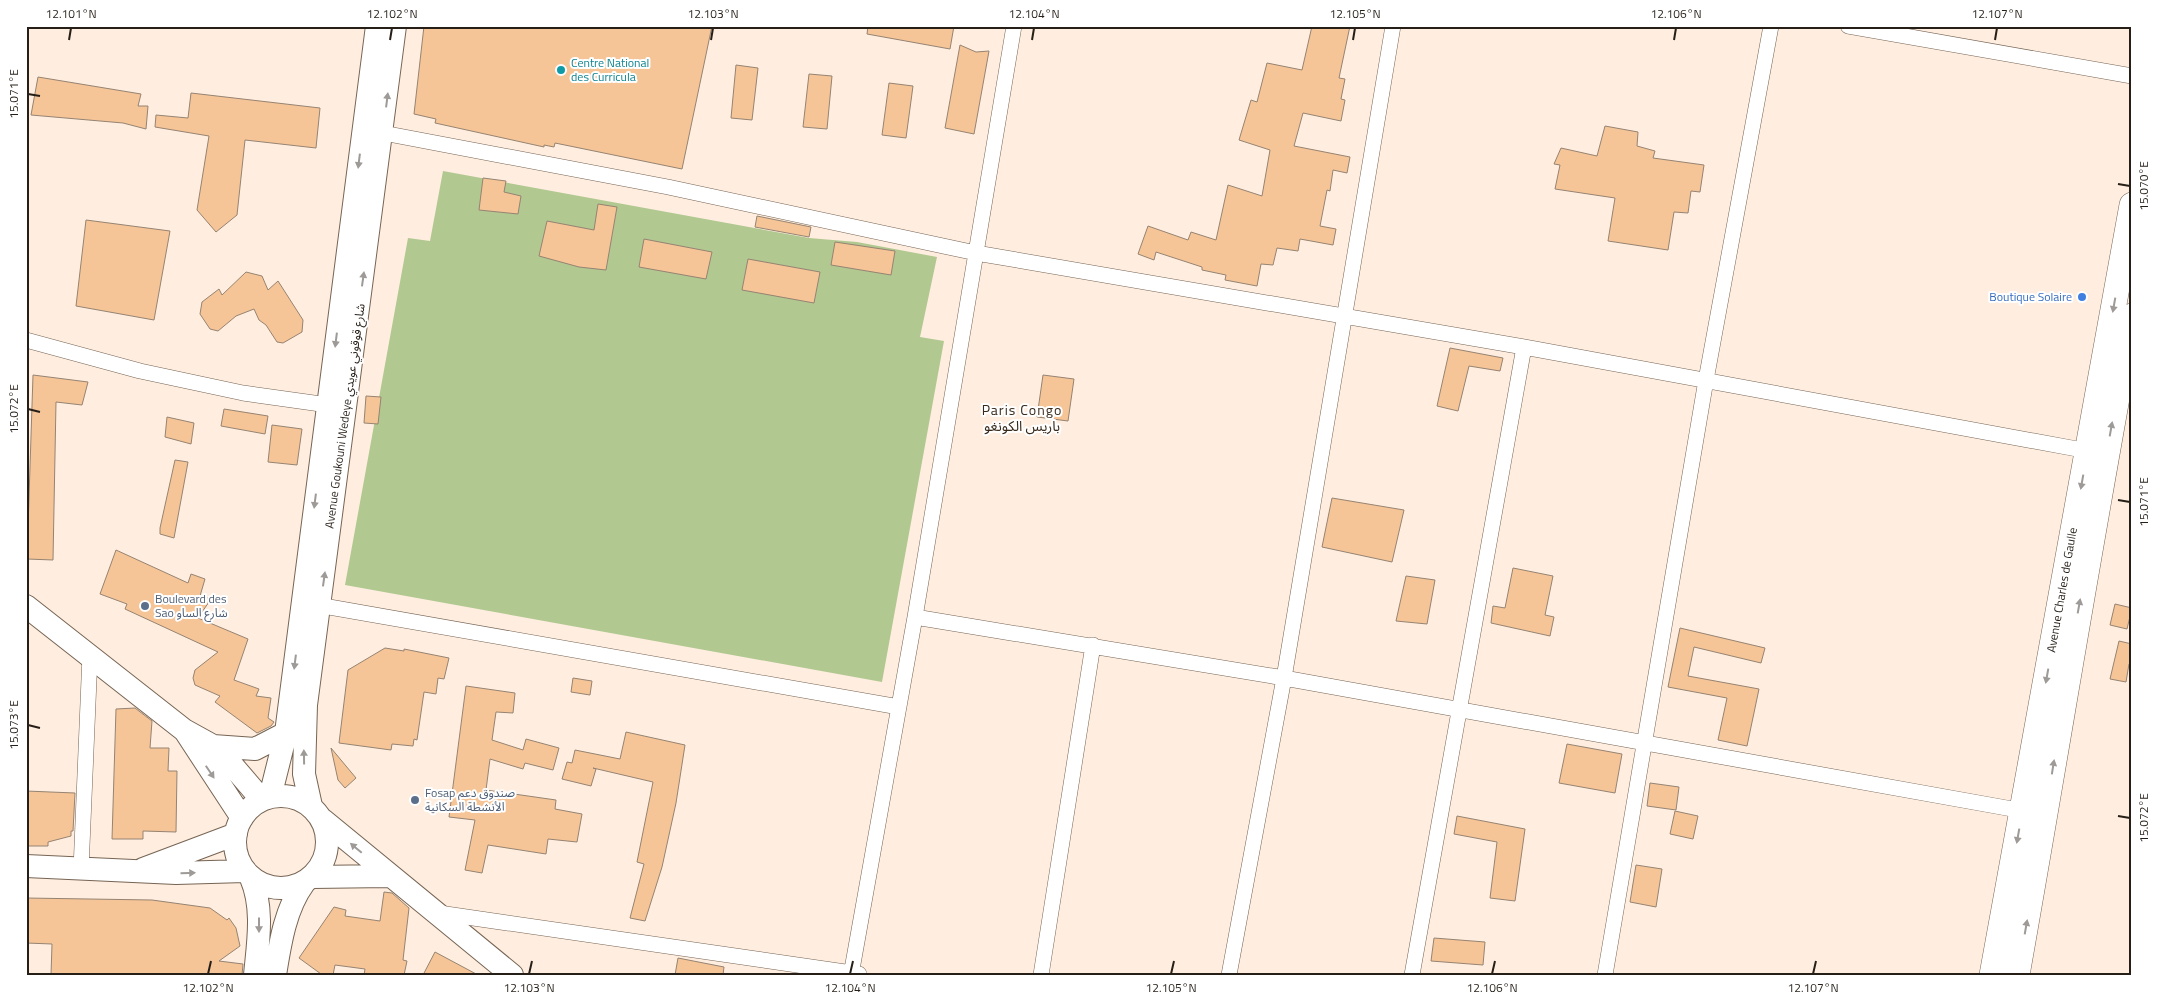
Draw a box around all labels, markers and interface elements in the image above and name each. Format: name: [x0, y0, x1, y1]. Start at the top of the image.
text: 12.101°N: [45, 4, 97, 23]
text: 12.102°N: [366, 4, 418, 23]
text: 12.103°N: [687, 4, 739, 23]
text: 12.104°N: [1008, 4, 1060, 23]
text: 12.105°N: [1329, 4, 1381, 23]
text: 12.106°N: [1650, 4, 1702, 23]
text: 12.107°N: [1971, 4, 2023, 23]
place label: Centre National des Curricula: [571, 53, 649, 86]
marker: Centre National des Curricula: [555, 64, 567, 76]
text: 15.071°E: [4, 69, 23, 119]
one-way arrow: [383, 92, 391, 108]
one-way arrow: [355, 154, 363, 170]
text: 15.070°E: [2134, 161, 2153, 211]
one-way arrow: [359, 271, 367, 287]
place label: Boutique Solaire: [1989, 287, 2072, 306]
marker: Boutique Solaire: [2076, 291, 2088, 303]
one-way arrow: [2110, 297, 2118, 313]
street label: Avenue Goukouni Wedeye شارع قوقوني عويدي: [319, 302, 370, 530]
one-way arrow: [332, 332, 340, 348]
text: 15.072°E: [4, 384, 23, 434]
district label: Paris Congo باريس الكونغو: [982, 399, 1062, 436]
one-way arrow: [2107, 421, 2115, 437]
one-way arrow: [2077, 474, 2085, 490]
text: 15.071°E: [2134, 477, 2153, 527]
one-way arrow: [311, 493, 319, 509]
street label: Avenue Charles de Gaulle: [2041, 526, 2082, 654]
one-way arrow: [320, 570, 328, 586]
place label: Boulevard des Sao شارع الساو: [155, 589, 228, 622]
one-way arrow: [2076, 598, 2084, 614]
marker: Boulevard des Sao شارع الساو: [139, 600, 151, 612]
one-way arrow: [291, 655, 299, 671]
one-way arrow: [2042, 669, 2050, 685]
text: 15.073°E: [4, 700, 23, 750]
one-way arrow: [300, 749, 308, 765]
one-way arrow: [2049, 758, 2057, 774]
one-way arrow: [205, 765, 215, 778]
place label: Fosap صندوق دعم الأنشطة السكانية: [425, 783, 515, 816]
text: 15.072°E: [2134, 793, 2153, 843]
marker: Fosap صندوق دعم الأنشطة السكانية: [409, 794, 421, 806]
one-way arrow: [2013, 829, 2021, 845]
one-way arrow: [350, 843, 362, 854]
one-way arrow: [181, 869, 197, 877]
one-way arrow: [255, 918, 263, 934]
one-way arrow: [2022, 918, 2030, 934]
text: 12.102°N: [182, 978, 234, 997]
text: 12.103°N: [503, 978, 555, 997]
text: 12.104°N: [824, 978, 876, 997]
text: 12.105°N: [1145, 978, 1197, 997]
text: 12.106°N: [1466, 978, 1518, 997]
text: 12.107°N: [1787, 978, 1839, 997]

